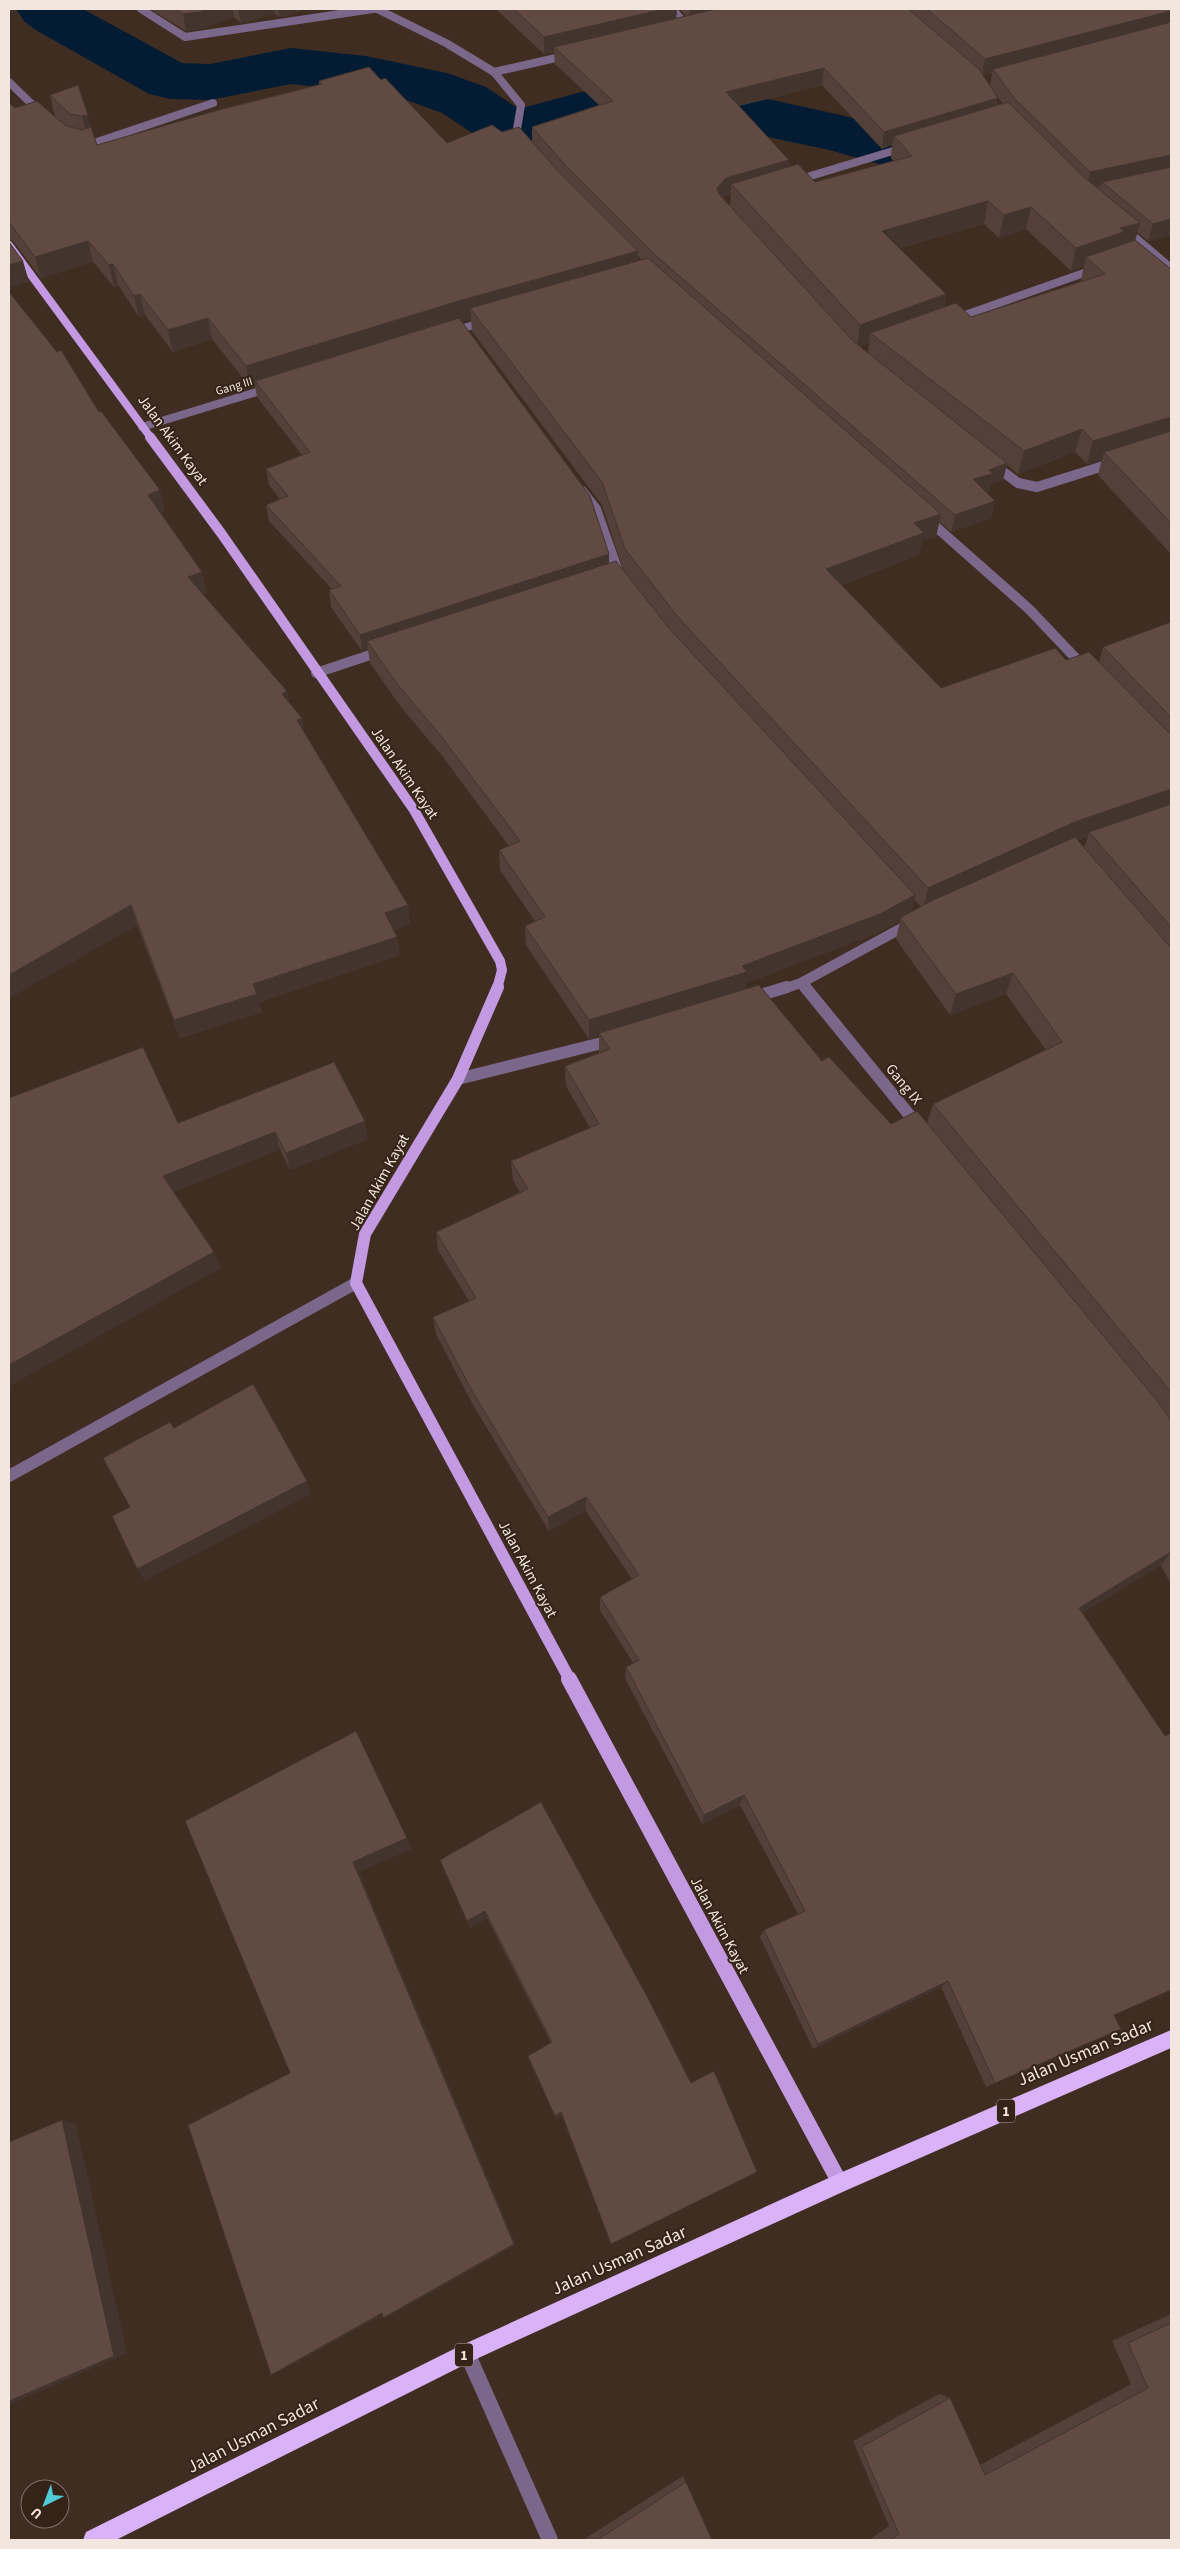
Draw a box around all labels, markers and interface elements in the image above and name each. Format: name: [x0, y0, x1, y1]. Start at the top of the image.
street label: Gang III: [214, 373, 255, 400]
street label: Jalan Akim Kayat: [133, 391, 213, 490]
street label: Jalan Akim Kayat: [366, 723, 443, 824]
street label: Gang IX: [881, 1059, 927, 1110]
street label: Jalan Akim Kayat: [344, 1130, 415, 1234]
street label: Jalan Akim Kayat: [493, 1517, 562, 1622]
street label: Jalan Akim Kayat: [685, 1873, 754, 1978]
street label: Jalan Usman Sadar: [1013, 2012, 1158, 2092]
road number: 1: [997, 2100, 1015, 2122]
street label: Jalan Usman Sadar: [548, 2219, 691, 2301]
road number: 1: [455, 2344, 473, 2366]
street label: Jalan Usman Sadar: [183, 2391, 324, 2480]
north arrow: [20, 2479, 70, 2529]
text: U: [27, 2502, 47, 2523]

